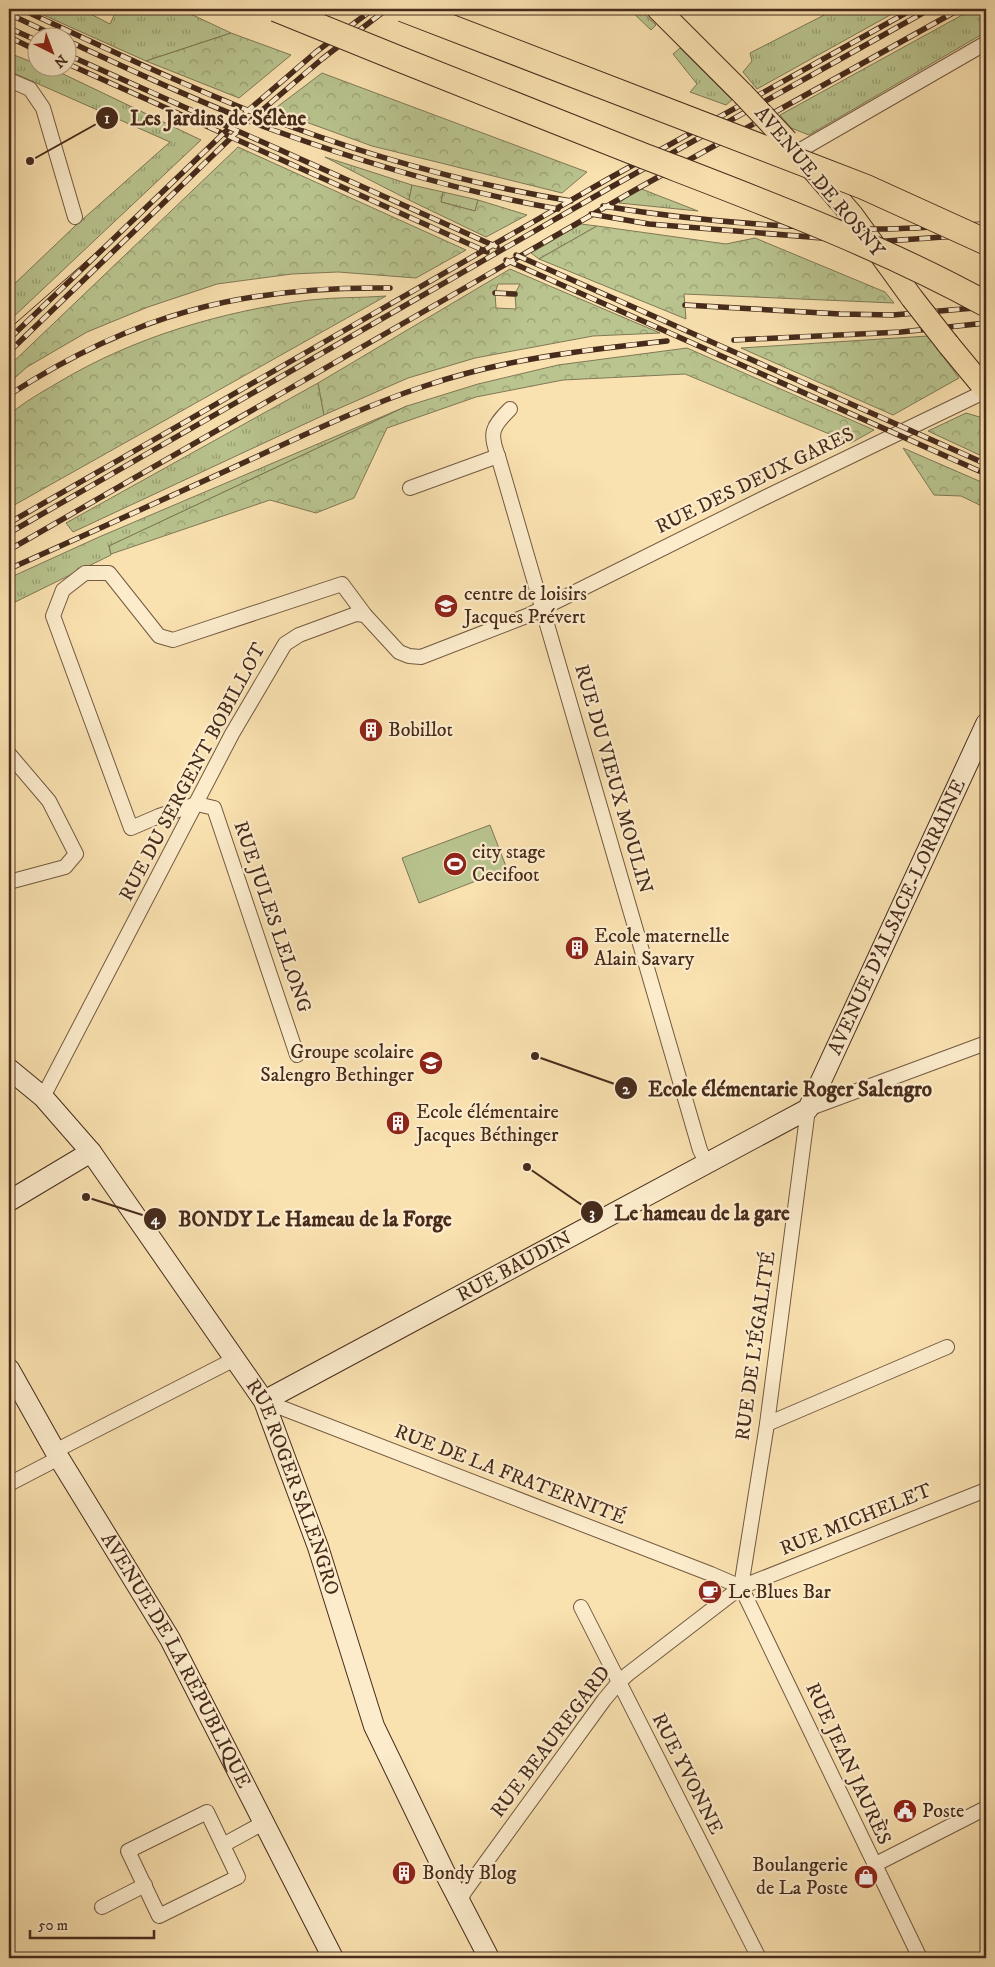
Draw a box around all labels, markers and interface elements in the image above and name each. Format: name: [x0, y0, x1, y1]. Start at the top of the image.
north arrow: [28, 28, 78, 78]
text: N: [49, 50, 70, 72]
callout: Les Jardins de Sélène: [95, 100, 316, 136]
street label: AVENUE DE ROSNY: [749, 101, 890, 263]
text: Les Jardins de Sélène: [130, 106, 306, 132]
text: 1: [104, 109, 110, 128]
street label: RUE DES DEUX GARES: [651, 422, 859, 540]
place label: centre de loisirs Jacques Prévert: [462, 582, 587, 630]
school or university icon: centre de loisirs Jacques Prévert: [433, 593, 459, 619]
street label: RUE DU SERGENT BOBILLOT: [114, 639, 272, 905]
street label: RUE DU VIEUX MOULIN: [568, 661, 658, 897]
building icon: Bobillot: [358, 717, 384, 743]
place label: Bobillot: [388, 718, 453, 743]
street label: AVENUE D'ALSACE-LORRAINE: [822, 775, 971, 1059]
street label: RUE JULES LELONG: [227, 818, 317, 1016]
place label: city stage Cecifoot: [472, 840, 545, 888]
sports icon: city stage Cecifoot: [442, 851, 468, 877]
place label: Ecole maternelle Alain Savary: [594, 924, 729, 972]
building icon: Ecole maternelle Alain Savary: [564, 935, 590, 961]
place label: Groupe scolaire Salengro Bethinger: [260, 1040, 415, 1088]
school or university icon: Groupe scolaire Salengro Bethinger: [418, 1050, 444, 1076]
callout: Ecole élémentarie Roger Salengro: [613, 1070, 942, 1106]
text: Ecole élémentarie Roger Salengro: [648, 1077, 932, 1103]
text: 2: [622, 1080, 630, 1099]
place label: Ecole élémentaire Jacques Béthinger: [414, 1100, 559, 1148]
building icon: Ecole élémentaire Jacques Béthinger: [385, 1110, 411, 1136]
callout: Le hameau de la gare: [580, 1194, 800, 1230]
callout: BONDY Le Hameau de la Forge: [143, 1201, 461, 1237]
text: Le hameau de la gare: [614, 1201, 790, 1227]
text: 3: [589, 1204, 595, 1223]
text: BONDY Le Hameau de la Forge: [178, 1207, 452, 1233]
text: 4: [150, 1210, 161, 1229]
street label: RUE BAUDIN: [452, 1226, 576, 1308]
street label: RUE DE L'ÉGALITÉ: [730, 1250, 782, 1442]
street label: RUE ROGER SALENGRO: [240, 1374, 345, 1598]
street label: RUE DE LA FRATERNITÉ: [391, 1419, 629, 1531]
street label: RUE MICHELET: [777, 1478, 935, 1562]
street label: AVENUE DE LA RÉPUBLIQUE: [95, 1528, 257, 1792]
cafe icon: Le Blues Bar: [697, 1579, 723, 1605]
place label: Le Blues Bar: [728, 1580, 832, 1605]
street label: RUE BEAUREGARD: [486, 1661, 616, 1823]
street label: RUE JEAN JAURÈS: [799, 1679, 897, 1849]
street label: RUE YVONNE: [646, 1709, 728, 1839]
public building icon: Poste: [892, 1798, 918, 1824]
place label: Poste: [922, 1799, 964, 1824]
place label: Boulangerie de La Poste: [752, 1853, 848, 1901]
building icon: Bondy Blog: [391, 1860, 417, 1886]
place label: Bondy Blog: [422, 1861, 517, 1886]
shop icon: Boulangerie de La Poste: [853, 1864, 879, 1890]
scale bar: [30, 1907, 154, 1939]
text: 50 m: [38, 1916, 68, 1935]

